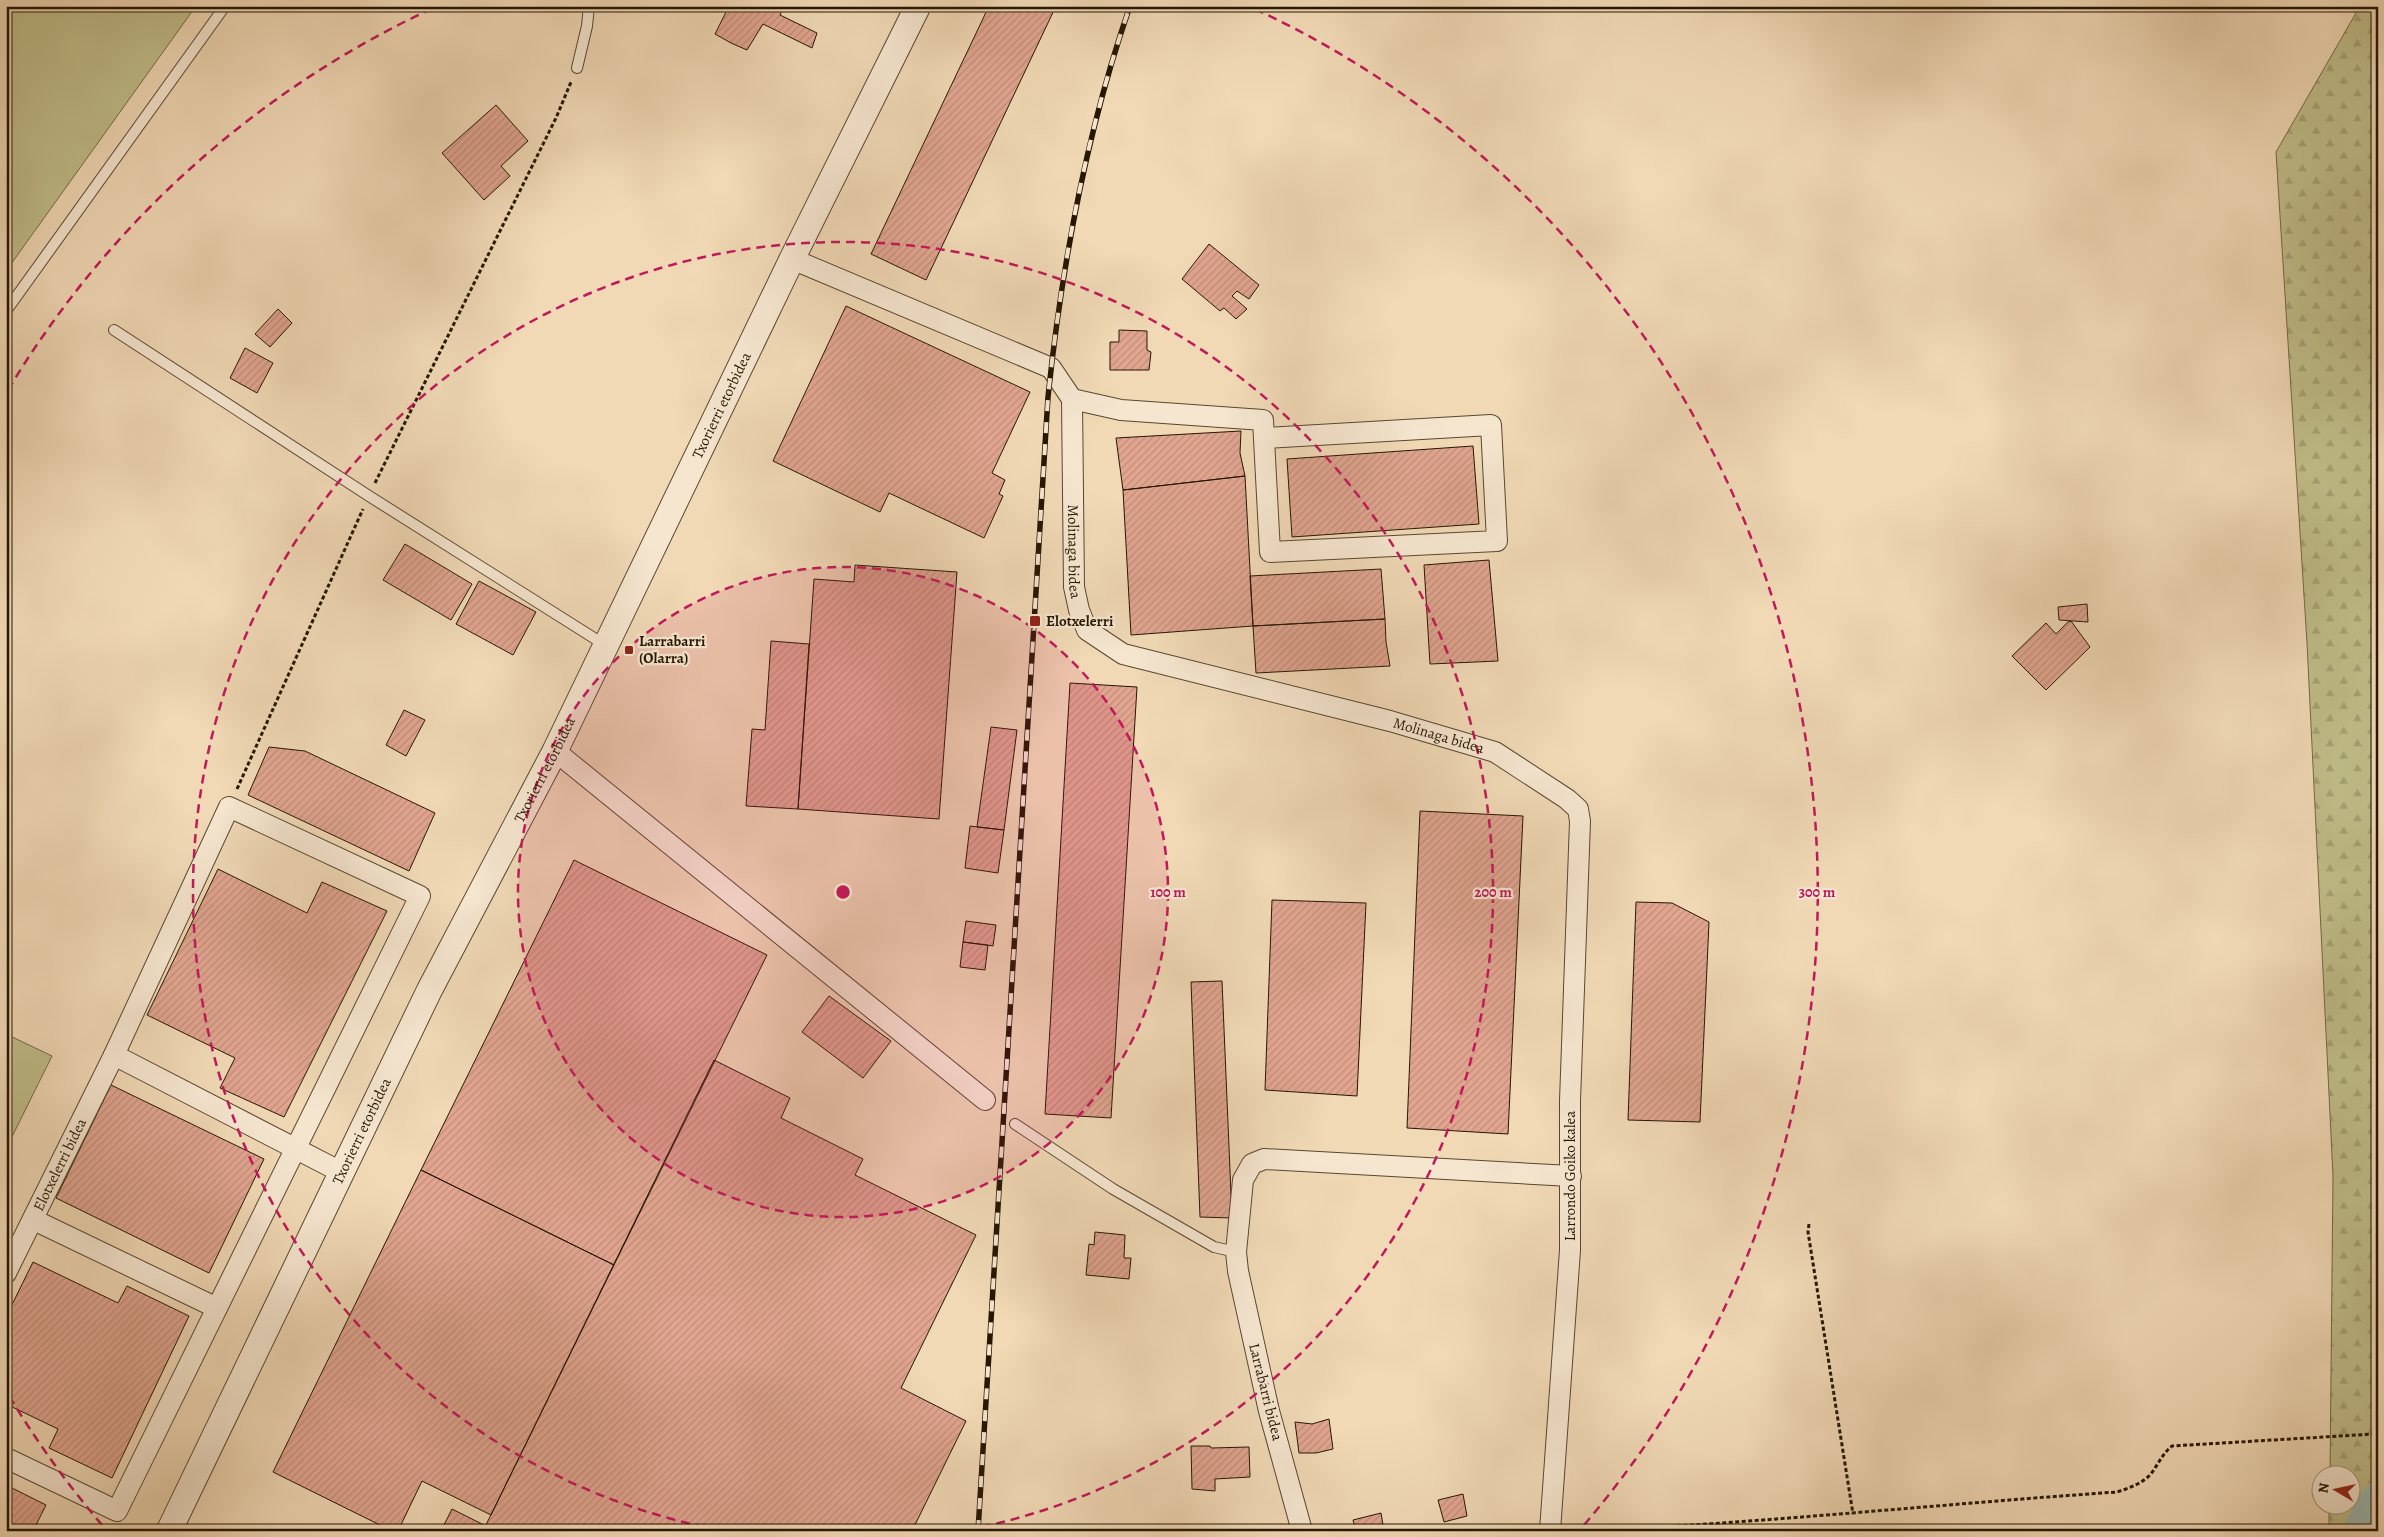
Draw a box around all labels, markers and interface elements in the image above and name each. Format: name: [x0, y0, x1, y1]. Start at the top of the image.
street label: Txorierri etorbidea: [687, 349, 756, 462]
street label: Molinaga bidea: [1063, 504, 1086, 600]
place label: Elotxelerri: [1046, 611, 1114, 631]
marker: Elotxelerri: [1028, 614, 1042, 628]
place label: Larrabarri (Olarra): [639, 631, 706, 668]
marker: Larrabarri (Olarra): [623, 644, 635, 656]
street label: Molinaga bidea: [1391, 713, 1487, 758]
street label: Txorierri etorbidea: [509, 714, 580, 826]
text: 100 m: [1150, 882, 1186, 902]
text: 200 m: [1474, 882, 1512, 902]
text: 300 m: [1799, 882, 1836, 902]
centre of rings: [834, 883, 852, 901]
street label: Txorierri etorbidea: [327, 1074, 396, 1188]
street label: Larrondo Goiko kalea: [1560, 1111, 1580, 1241]
street label: Elotxelerri bidea: [28, 1115, 91, 1214]
street label: Larrabarri bidea: [1244, 1341, 1288, 1443]
north arrow: [2312, 1464, 2362, 1514]
text: N: [2313, 1482, 2334, 1495]

